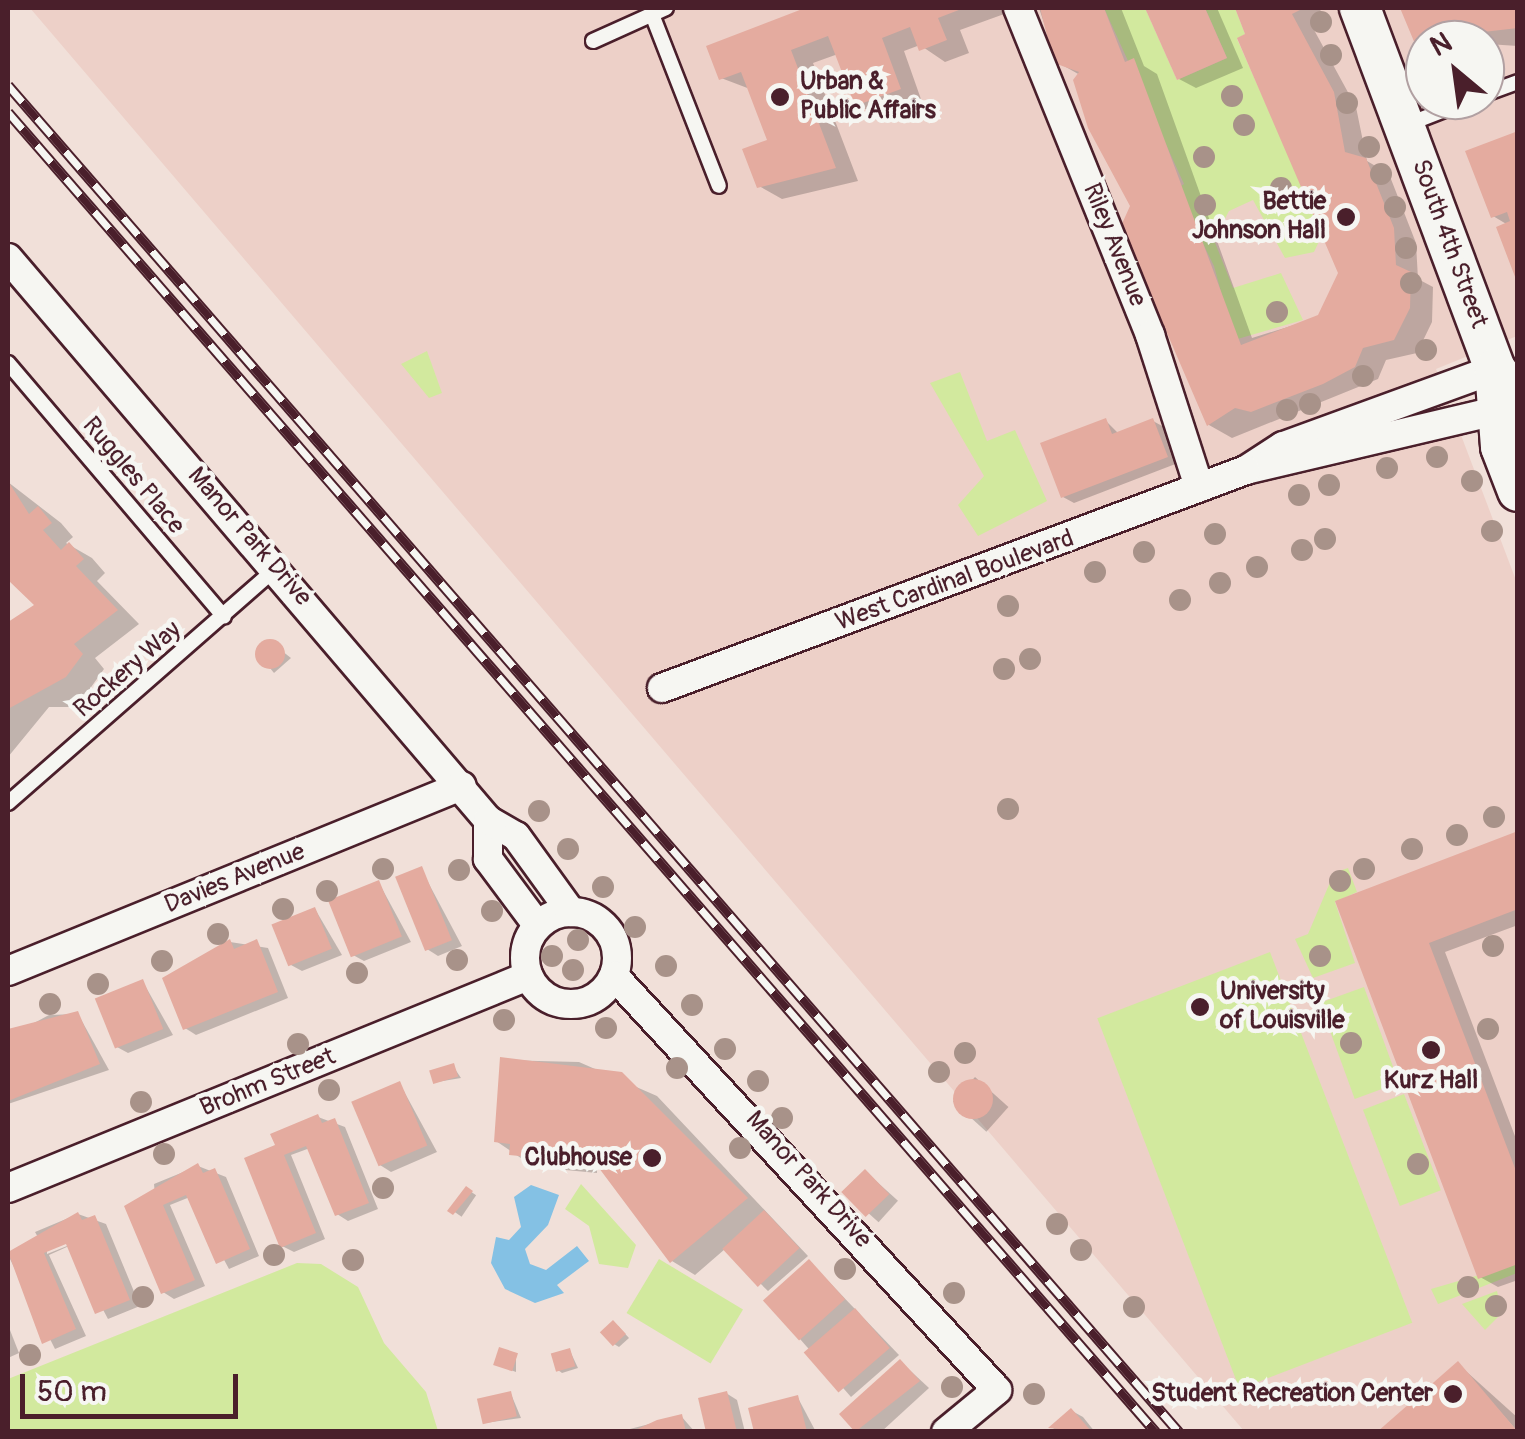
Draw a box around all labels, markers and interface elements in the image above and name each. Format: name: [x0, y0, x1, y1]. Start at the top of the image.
north arrow: [1405, 20, 1505, 120]
text: N: [1424, 25, 1458, 65]
place label: Urban & Public Affairs: [800, 68, 936, 127]
marker: Urban & Public Affairs: [769, 86, 791, 108]
street label: South 4th Street: [1405, 156, 1493, 332]
street label: Riley Avenue: [1076, 179, 1152, 311]
place label: Bettie Johnson Hall: [1192, 188, 1326, 247]
marker: Bettie Johnson Hall: [1335, 206, 1357, 228]
street label: Ruggles Place: [75, 411, 191, 541]
street label: Manor Park Drive: [181, 462, 317, 612]
street label: West Cardinal Boulevard: [832, 524, 1078, 638]
street label: Rockery Way: [68, 615, 188, 725]
street label: Davies Avenue: [160, 837, 310, 921]
place label: University of Louisville: [1220, 978, 1345, 1037]
marker: University of Louisville: [1189, 996, 1211, 1018]
marker: Kurz Hall: [1420, 1039, 1442, 1061]
street label: Brohm Street: [196, 1042, 340, 1124]
place label: Kurz Hall: [1384, 1066, 1478, 1096]
street label: Manor Park Drive: [739, 1105, 877, 1255]
place label: Clubhouse: [525, 1143, 632, 1173]
marker: Clubhouse: [641, 1147, 663, 1169]
scale bar: [25, 1354, 242, 1416]
text: 50 m: [37, 1373, 107, 1410]
place label: Student Recreation Center: [1151, 1379, 1433, 1409]
marker: Student Recreation Center: [1442, 1383, 1464, 1405]

